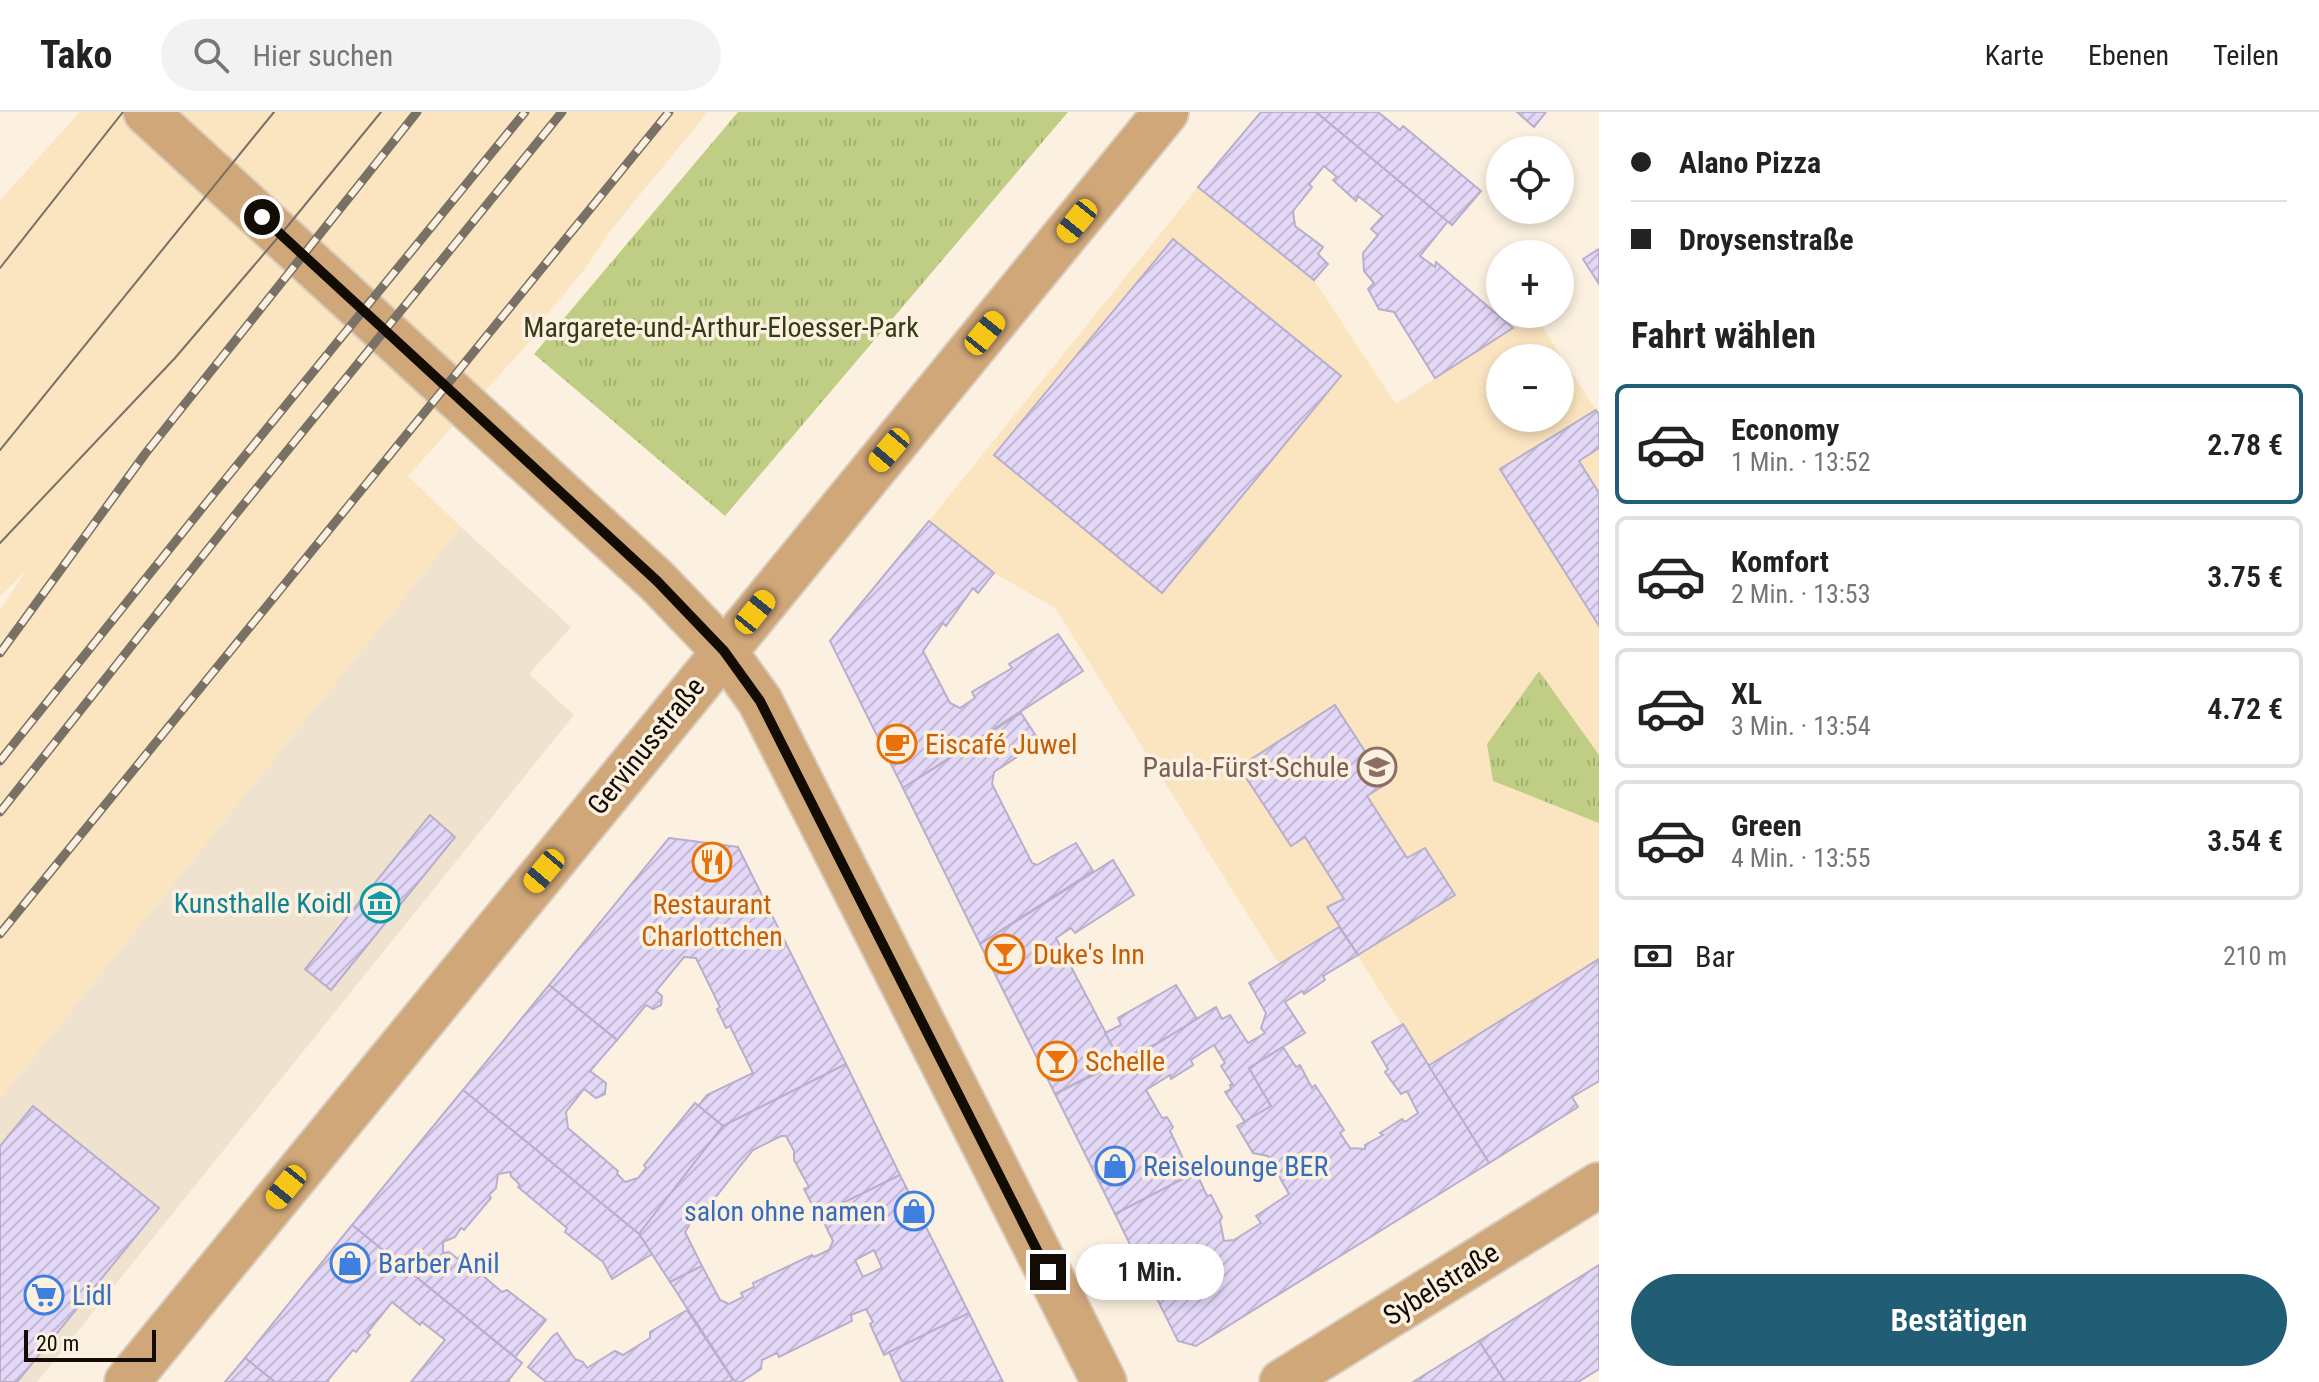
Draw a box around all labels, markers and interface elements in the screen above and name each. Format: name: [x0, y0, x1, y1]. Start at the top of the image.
search box: [161, 19, 721, 91]
text: Tako: [40, 33, 113, 77]
icon: search: [189, 33, 233, 77]
text: Hier suchen: [253, 38, 393, 73]
text: Karte: [1985, 39, 2044, 72]
text: Ebenen: [2088, 39, 2169, 72]
text: Teilen: [2213, 39, 2279, 72]
map controls: [1486, 136, 1574, 432]
button: locate: [1486, 136, 1574, 224]
text: Alano Pizza: [1679, 145, 1821, 180]
car: [1053, 195, 1101, 247]
route start: [244, 199, 280, 235]
text: Droysenstraße: [1679, 222, 1854, 257]
button: +: [1486, 240, 1574, 328]
car: [961, 307, 1009, 359]
park label: Margarete-und-Arthur-Eloesser-Park: [523, 311, 919, 344]
text: Fahrt wählen: [1631, 315, 1816, 357]
button: −: [1486, 344, 1574, 432]
icon: car: [1635, 408, 1707, 480]
text: Economy: [1731, 412, 1839, 447]
car: [864, 424, 914, 476]
text: 2.78 €: [2207, 427, 2283, 462]
text: 1 Min. · 13:52: [1731, 447, 1871, 477]
icon: car: [1635, 540, 1707, 612]
text: Komfort: [1731, 544, 1829, 579]
text: 3.75 €: [2207, 559, 2283, 594]
text: 2 Min. · 13:53: [1731, 579, 1871, 609]
car: [731, 586, 779, 638]
street label: Gervinusstraße: [581, 671, 711, 821]
icon: car: [1635, 672, 1707, 744]
text: XL: [1731, 676, 1762, 711]
text: 4.72 €: [2207, 691, 2283, 726]
text: 3 Min. · 13:54: [1731, 711, 1871, 741]
cafe icon: Eiscafé Juwel: [876, 723, 918, 765]
place label: Eiscafé Juwel: [925, 728, 1077, 761]
school or university icon: Paula-Fürst-Schule: [1356, 746, 1398, 788]
place label: Paula-Fürst-Schule: [1143, 751, 1349, 784]
icon: car: [1635, 804, 1707, 876]
text: Green: [1731, 808, 1802, 843]
text: 3.54 €: [2207, 823, 2283, 858]
restaurant icon: Restaurant Charlottchen: [691, 841, 733, 883]
text: 4 Min. · 13:55: [1731, 843, 1871, 873]
car: [519, 845, 569, 897]
museum icon: Kunsthalle Koidl: [359, 882, 401, 924]
place label: Kunsthalle Koidl: [174, 887, 352, 920]
place label: Restaurant Charlottchen: [641, 888, 783, 953]
bar icon: Duke's Inn: [984, 933, 1026, 975]
icon: cash: [1631, 934, 1675, 978]
place label: Duke's Inn: [1033, 938, 1145, 971]
text: Bar: [1695, 939, 1735, 974]
text: 210 m: [2223, 941, 2287, 971]
bar icon: Schelle: [1036, 1040, 1078, 1082]
place label: Schelle: [1085, 1045, 1165, 1078]
shop icon: Reiselounge BER: [1094, 1145, 1136, 1187]
place label: Reiselounge BER: [1143, 1150, 1328, 1183]
car: [262, 1161, 310, 1213]
shop icon: salon ohne namen: [893, 1190, 935, 1232]
place label: salon ohne namen: [684, 1195, 886, 1228]
street label: Sybelstraße: [1377, 1236, 1505, 1332]
shop icon: Barber Anil: [329, 1242, 371, 1284]
callout: 1 Min.: [1076, 1244, 1224, 1300]
place label: Barber Anil: [378, 1247, 500, 1280]
route end: [1030, 1254, 1066, 1290]
text: 1 Min.: [1117, 1257, 1183, 1287]
supermarket icon: Lidl: [23, 1274, 65, 1316]
button: Bestätigen: [1631, 1274, 2287, 1366]
place label: Lidl: [72, 1279, 112, 1312]
scale bar: [24, 1326, 156, 1362]
text: 20 m: [36, 1331, 79, 1356]

